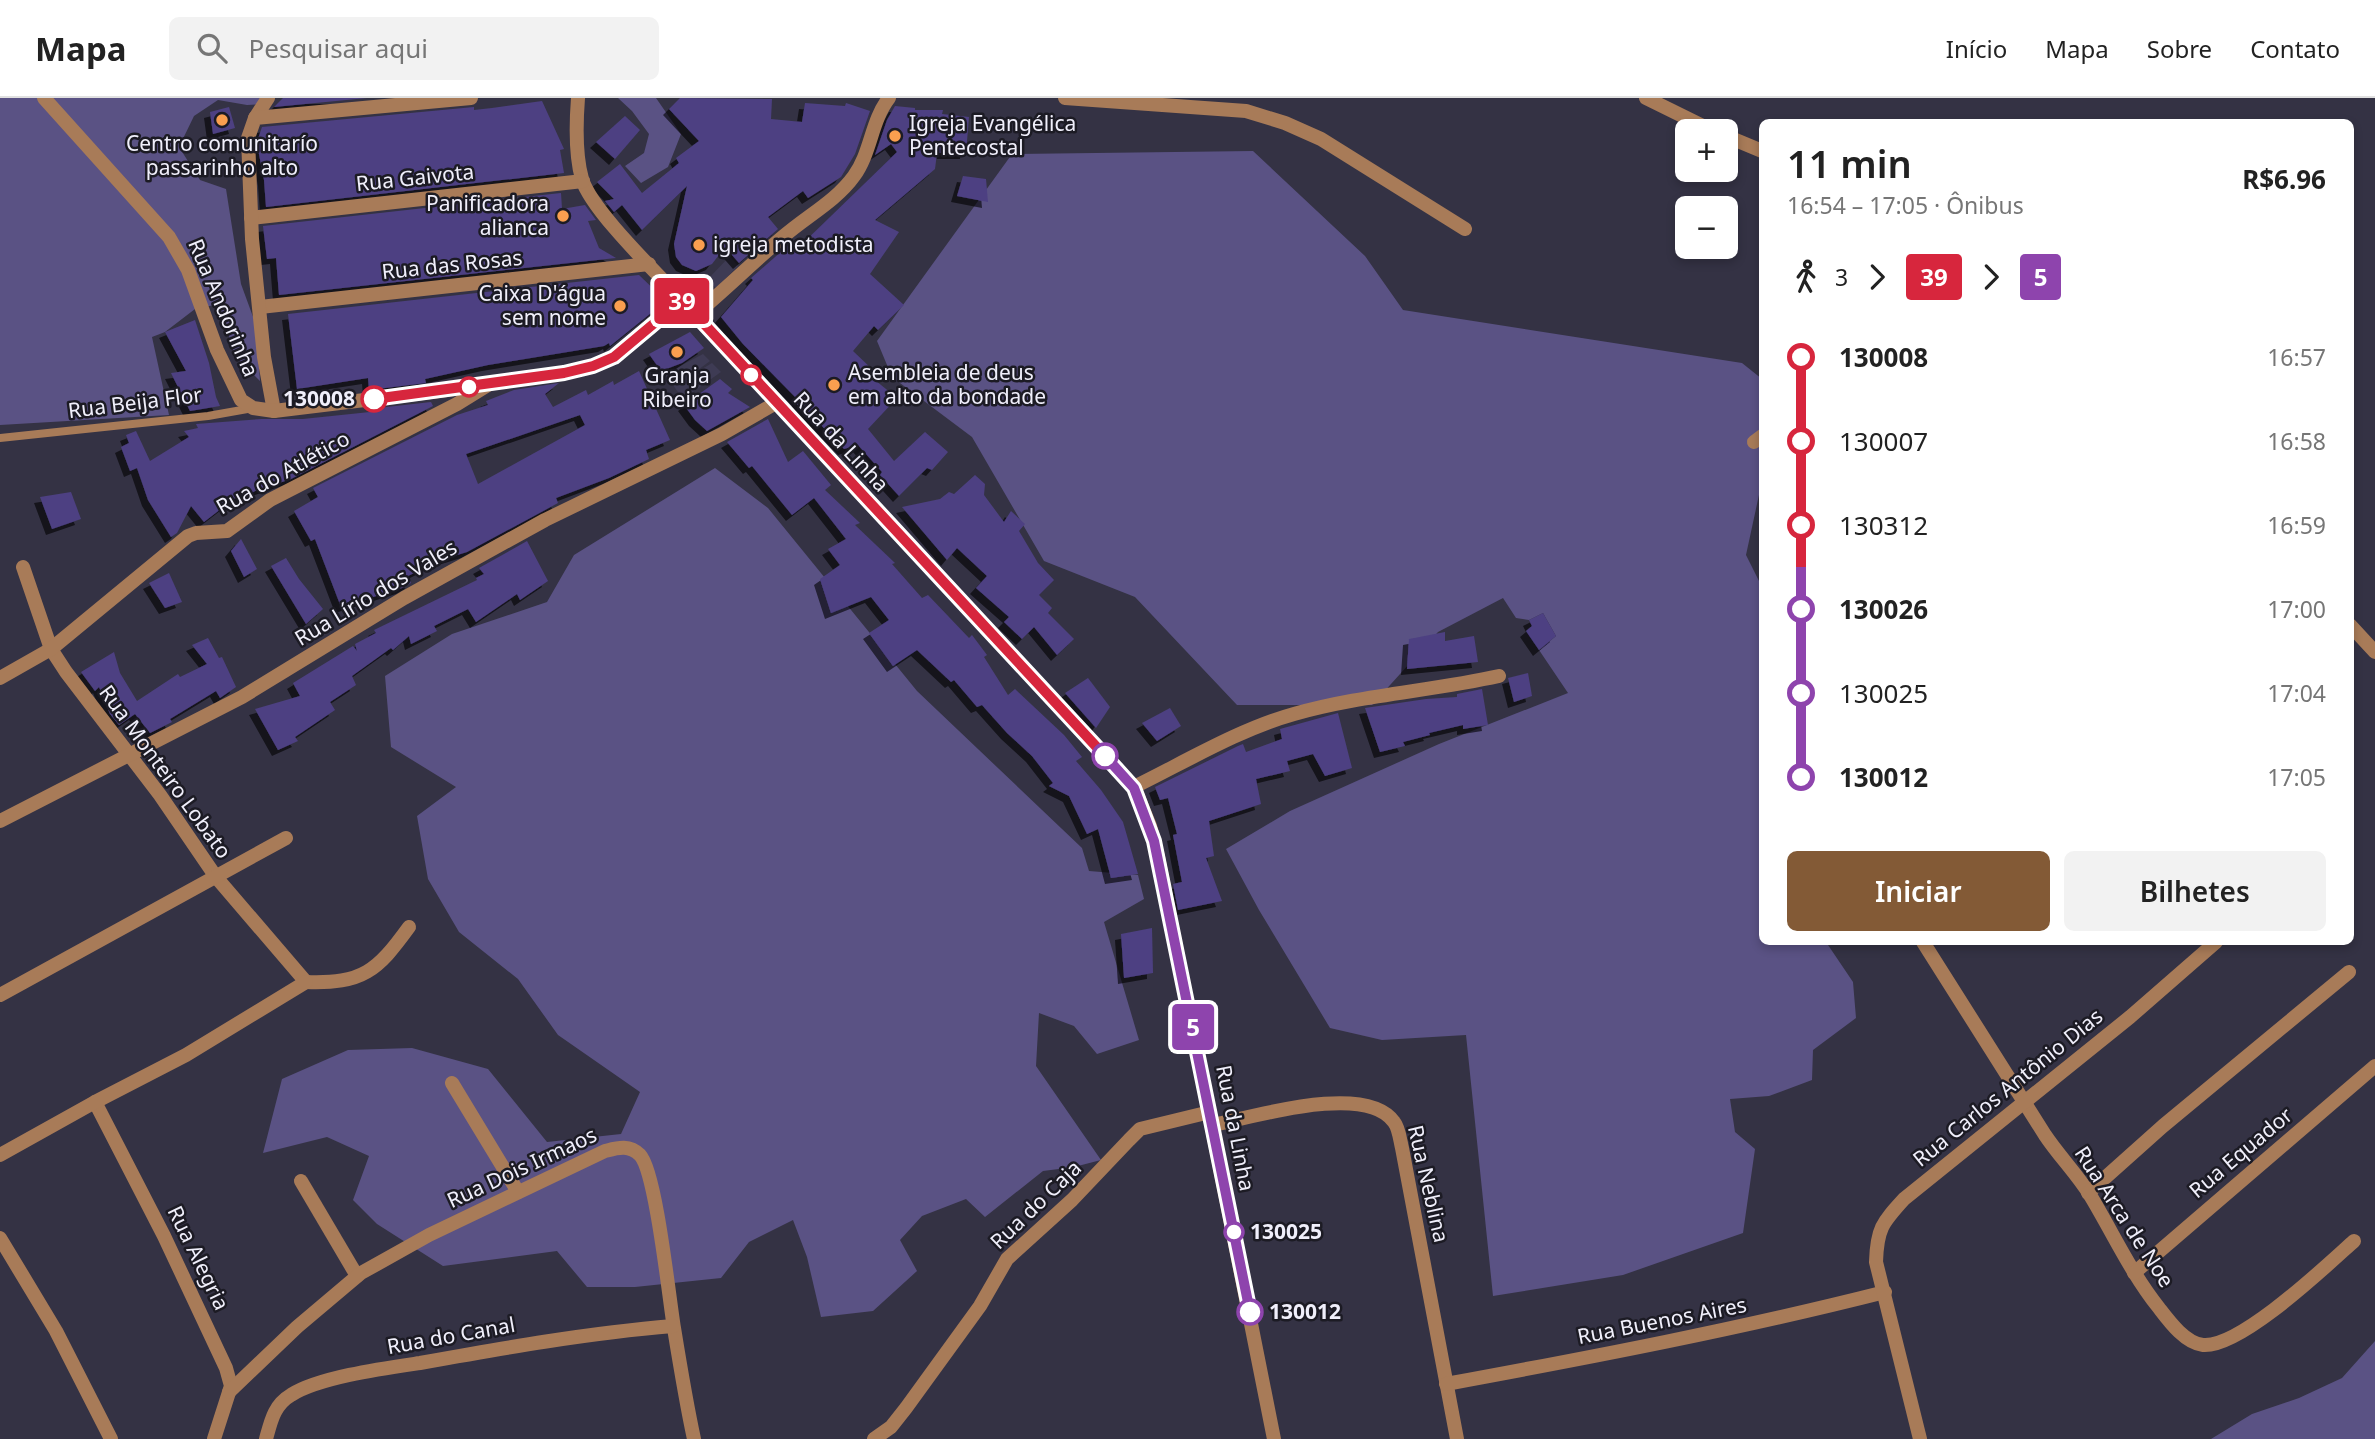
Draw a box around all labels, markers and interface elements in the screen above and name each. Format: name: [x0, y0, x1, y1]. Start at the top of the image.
search box: [169, 17, 659, 80]
text: Mapa: [35, 26, 127, 71]
icon: search: [193, 29, 231, 67]
text: Pesquisar aqui: [249, 30, 428, 66]
text: Início: [1946, 32, 2007, 65]
text: Mapa: [2045, 32, 2109, 65]
text: Sobre: [2147, 32, 2212, 65]
text: Contato: [2250, 32, 2340, 65]
place label: Igreja Evangélica Pentecostal: [909, 109, 1076, 161]
marker: Centro comunitarío passarinho alto: [214, 112, 230, 128]
map controls: [1675, 119, 1738, 259]
button: +: [1675, 119, 1738, 182]
marker: Igreja Evangélica Pentecostal: [887, 128, 903, 144]
place label: Centro comunitarío passarinho alto: [126, 129, 318, 181]
text: 11 min: [1787, 137, 1912, 189]
street label: Rua Gaivota: [354, 157, 475, 197]
text: R$6.96: [2242, 161, 2326, 197]
place label: Panificadora alianca: [426, 189, 549, 241]
text: 16:54 – 17:05 · Ônibus: [1787, 189, 2024, 221]
button: −: [1675, 196, 1738, 259]
marker: Panificadora alianca: [555, 208, 571, 224]
place label: igreja metodista: [713, 230, 874, 258]
street label: Rua Andorinha: [182, 234, 266, 381]
marker: igreja metodista: [691, 237, 707, 253]
street label: Rua das Rosas: [380, 243, 524, 285]
icon: walk: [1787, 258, 1825, 296]
icon: forward: [1858, 258, 1896, 296]
icon: forward: [1972, 258, 2010, 296]
text: 39: [1920, 260, 1948, 293]
text: 5: [2034, 260, 2047, 293]
text: 3: [1835, 261, 1848, 293]
line badge: 39: [650, 278, 714, 324]
place label: Caixa D'água sem nome: [479, 279, 606, 331]
text: 39: [668, 284, 696, 317]
marker: Caixa D'água sem nome: [612, 298, 628, 314]
text: 130008: [1839, 339, 1928, 375]
text: 16:57: [2267, 341, 2326, 373]
marker: Granja Ribeiro: [669, 344, 685, 360]
place label: Asembleia de deus em alto da bondade: [848, 358, 1046, 410]
place label: Granja Ribeiro: [642, 361, 712, 413]
unlabelled marker: [741, 365, 761, 385]
unlabelled marker: [459, 377, 479, 397]
marker: Asembleia de deus em alto da bondade: [826, 377, 842, 393]
street label: Rua Beija Flor: [66, 380, 204, 424]
place label: 130008: [283, 384, 355, 412]
street label: Rua da Linha: [788, 385, 895, 498]
marker: 130008: [361, 386, 387, 412]
text: 130007: [1839, 423, 1928, 459]
street label: Rua do Atlético: [211, 424, 354, 520]
text: 16:58: [2267, 425, 2326, 457]
text: 130312: [1839, 507, 1928, 543]
text: 16:59: [2267, 509, 2326, 541]
street label: Rua Lírio dos Vales: [289, 533, 462, 652]
text: 130026: [1839, 591, 1928, 627]
text: 17:00: [2267, 593, 2326, 625]
text: 130025: [1839, 675, 1928, 711]
text: 17:04: [2267, 677, 2326, 709]
street label: Rua Monteiro Lobato: [93, 679, 238, 864]
unlabelled marker: [1092, 743, 1118, 769]
text: 130012: [1839, 759, 1928, 795]
text: 17:05: [2267, 761, 2326, 793]
button: Iniciar: [1787, 851, 2050, 931]
button: Bilhetes: [2064, 851, 2326, 931]
street label: Rua Carlos Antônio Dias: [1907, 1002, 2108, 1173]
line badge: 5: [1170, 1004, 1216, 1050]
text: 5: [1186, 1010, 1200, 1043]
street label: Rua da Linha: [1210, 1063, 1262, 1193]
street label: Rua Equador: [2183, 1101, 2298, 1204]
street label: Rua Dois Irmaos: [442, 1120, 601, 1214]
street label: Rua Neblina: [1402, 1122, 1456, 1245]
street label: Rua Arca de Noe: [2069, 1140, 2181, 1292]
street label: Rua do Caja: [984, 1154, 1087, 1255]
street label: Rua Alegria: [162, 1201, 236, 1314]
place label: 130025: [1250, 1217, 1322, 1245]
marker: 130025: [1224, 1222, 1244, 1242]
street label: Rua Buenos Aires: [1575, 1290, 1749, 1350]
place label: 130012: [1269, 1297, 1341, 1325]
marker: 130012: [1237, 1299, 1263, 1325]
street label: Rua do Canal: [385, 1310, 517, 1360]

